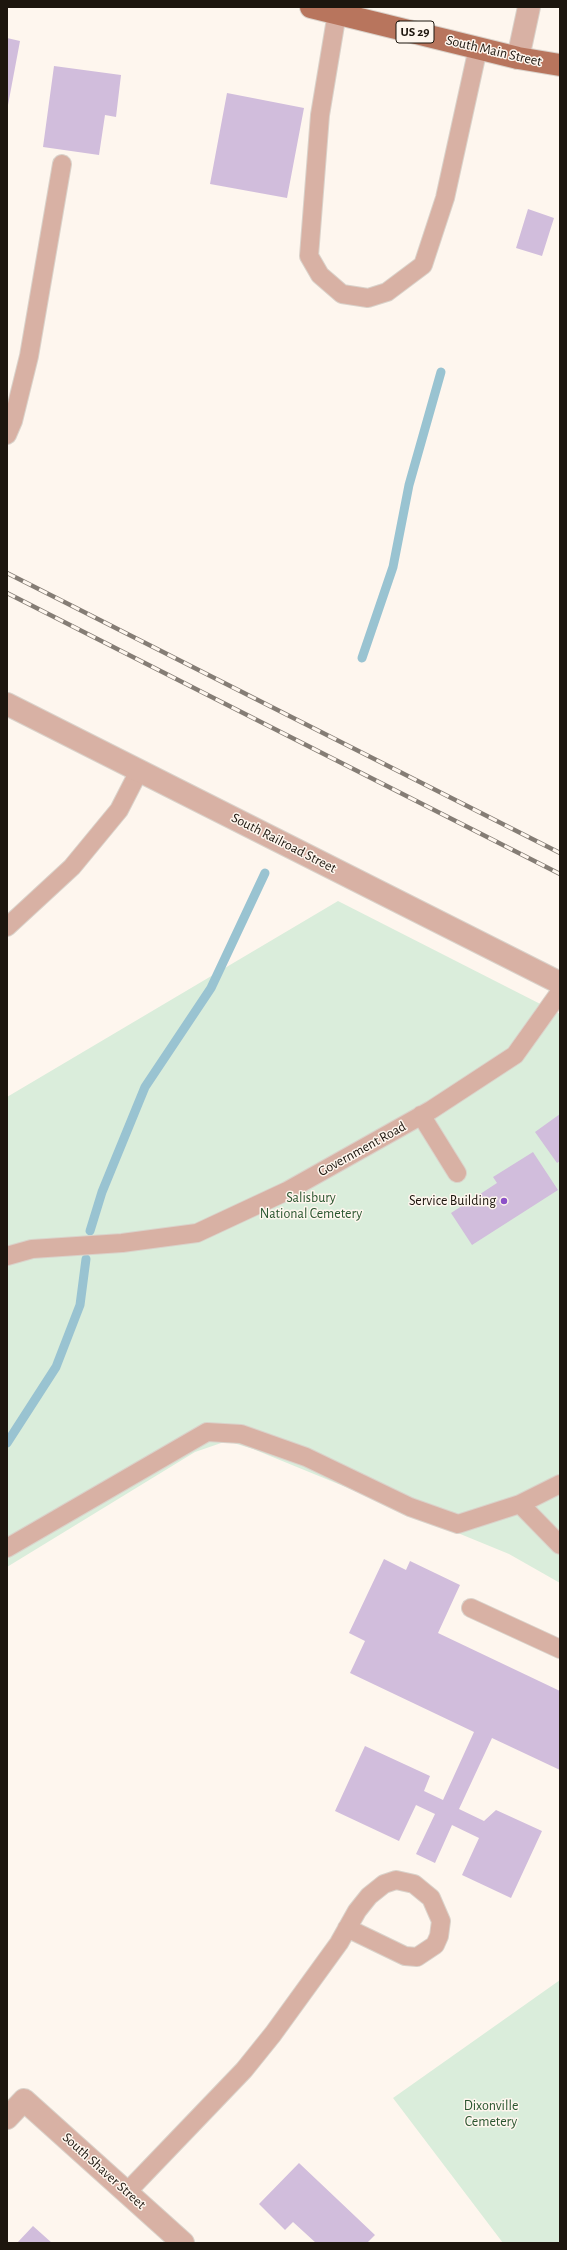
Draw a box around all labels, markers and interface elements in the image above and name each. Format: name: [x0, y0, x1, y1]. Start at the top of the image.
road number: US 29: [396, 21, 434, 43]
street label: South Main Street: [445, 32, 543, 70]
street label: South Railroad Street: [229, 809, 339, 877]
street label: Government Road: [315, 1118, 409, 1180]
park label: Salisbury National Cemetery: [260, 1190, 362, 1222]
place label: Service Building: [409, 1193, 496, 1209]
marker: Service Building: [499, 1196, 509, 1206]
park label: Dixonville Cemetery: [464, 2098, 518, 2130]
street label: South Shaver Street: [59, 2129, 149, 2213]

